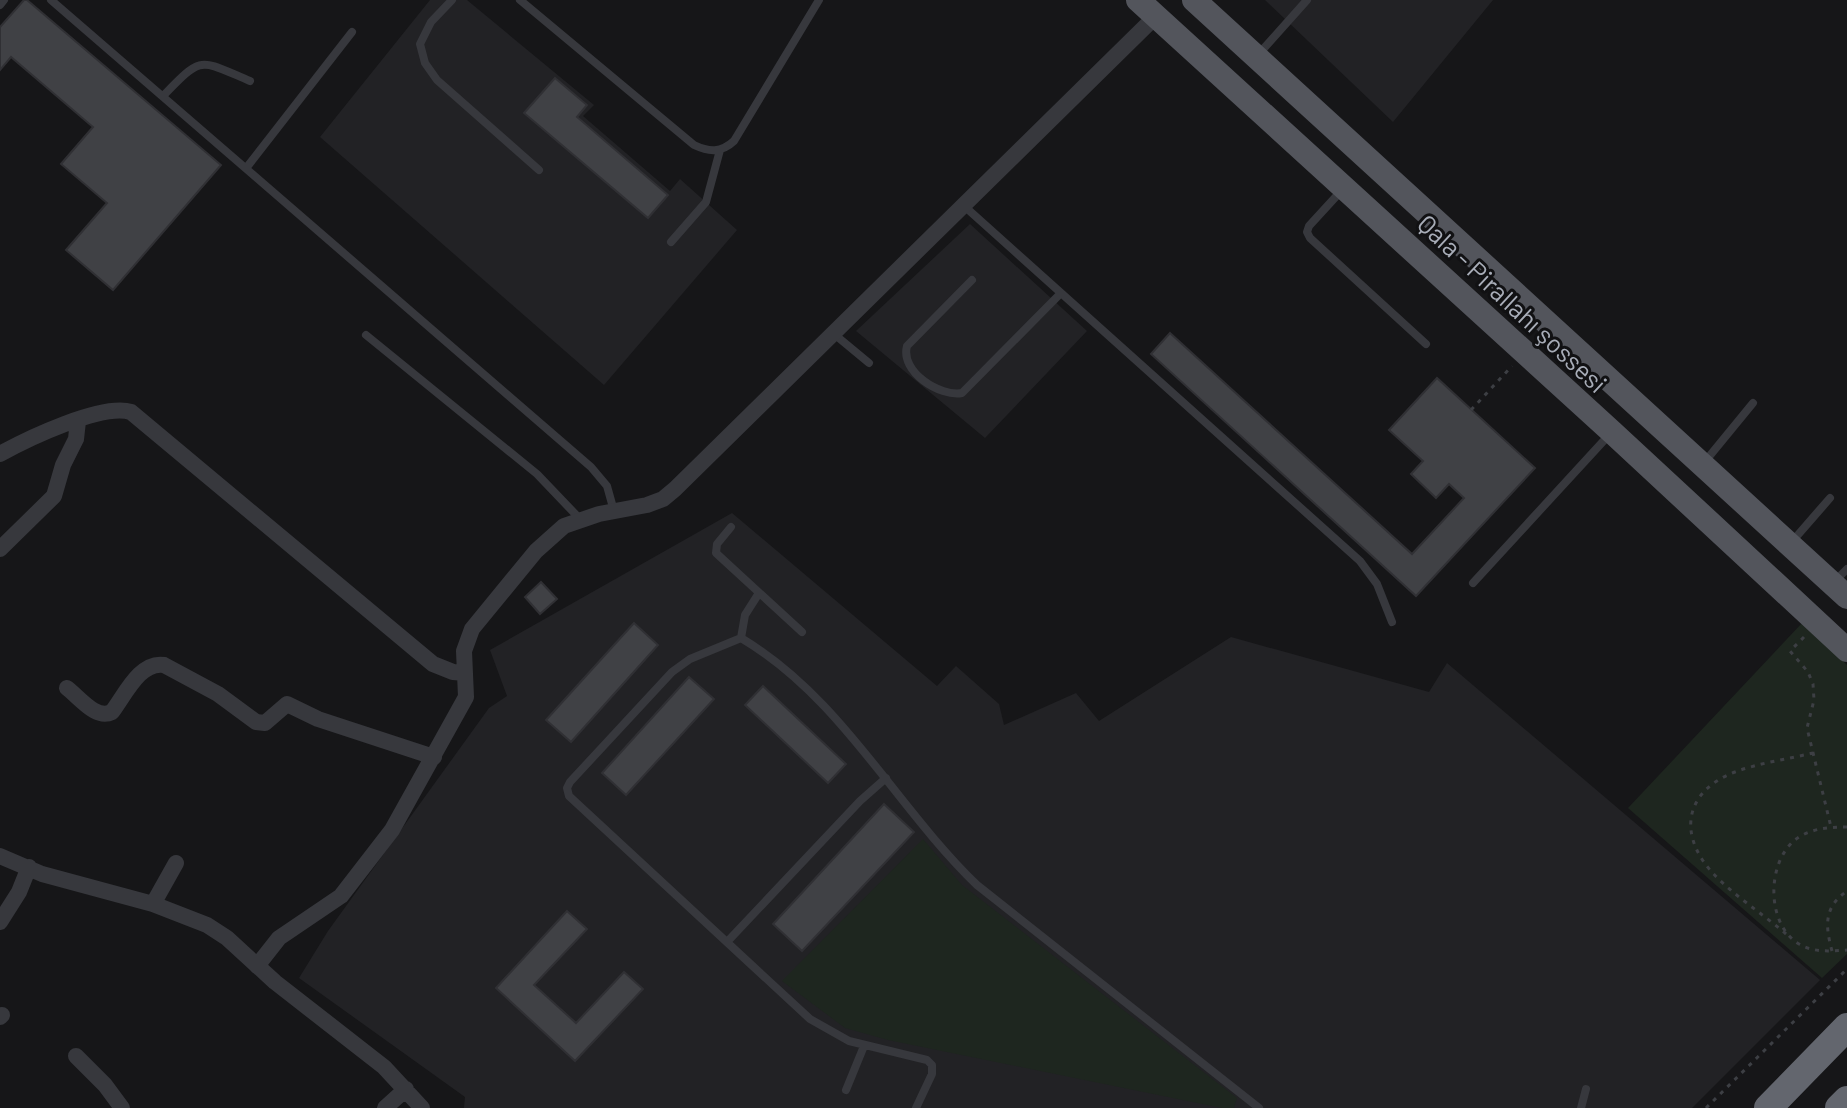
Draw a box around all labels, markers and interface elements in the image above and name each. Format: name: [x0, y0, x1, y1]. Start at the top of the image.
street label: Qala - Pirallahı şossesi: [1412, 207, 1614, 399]

